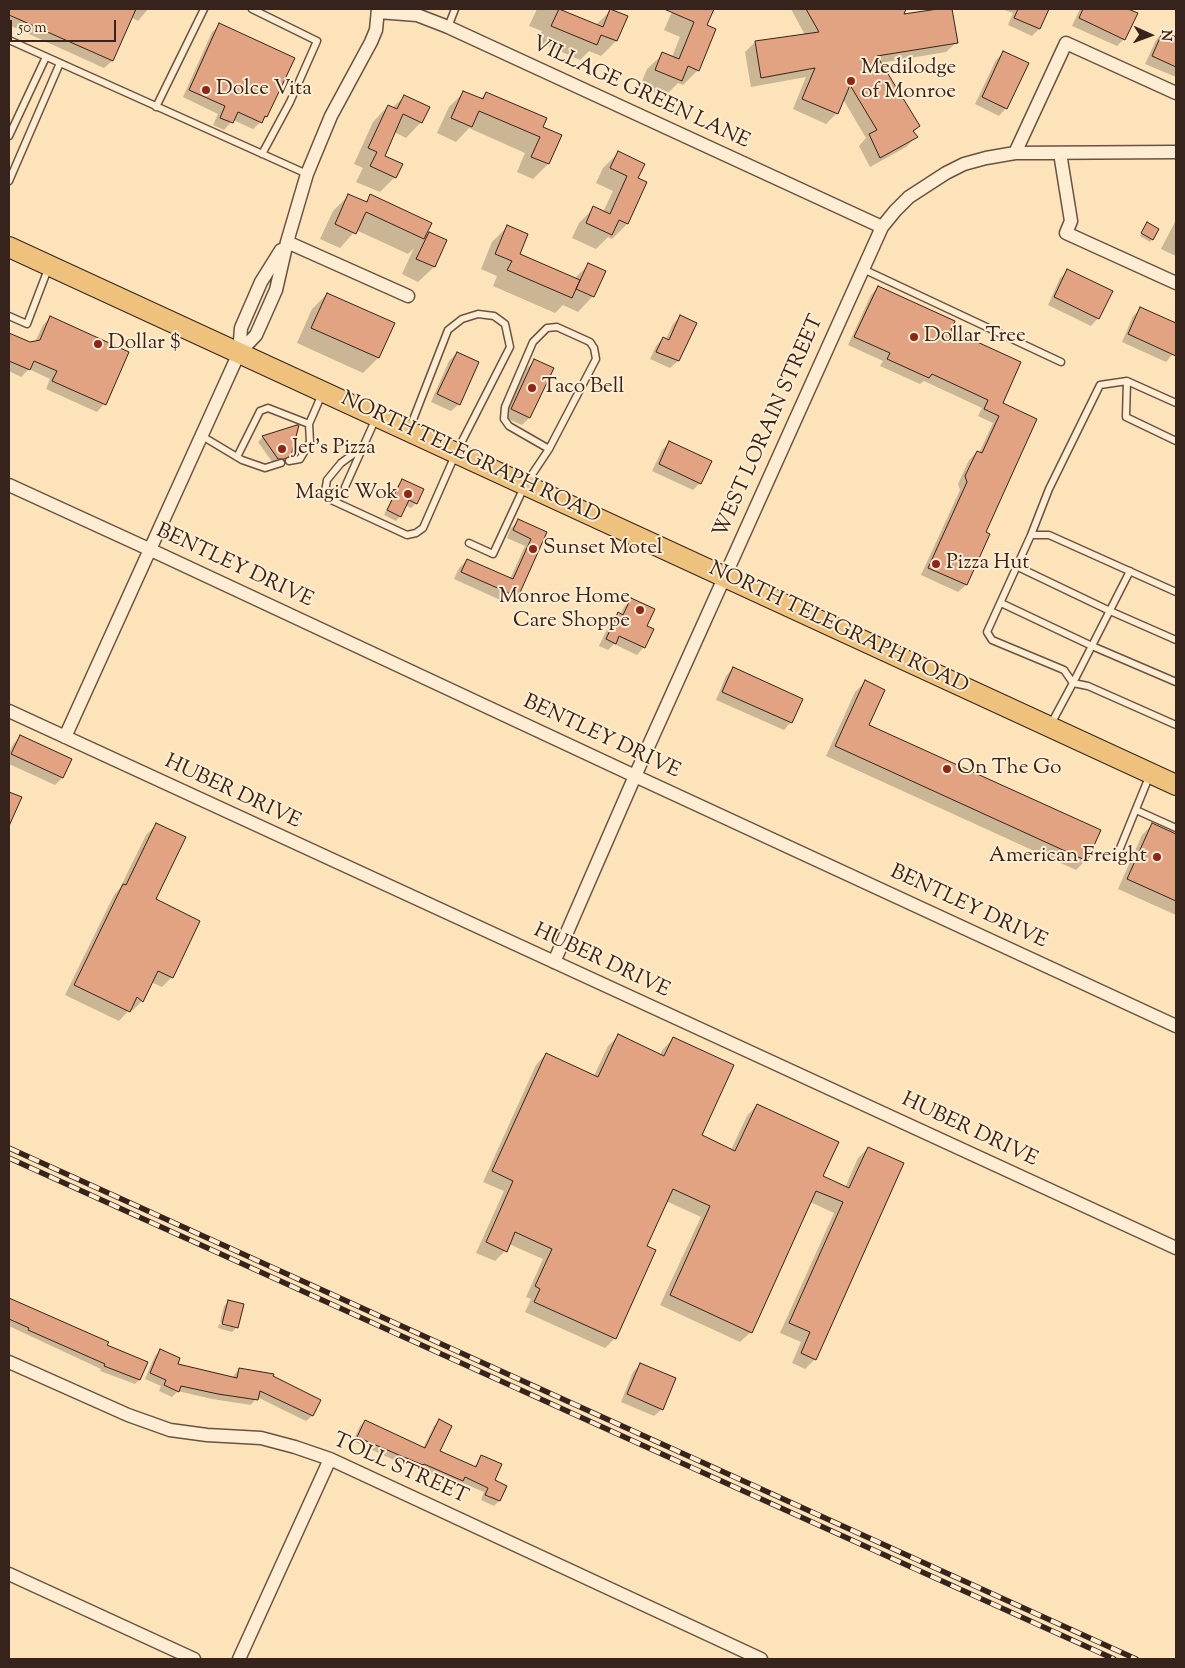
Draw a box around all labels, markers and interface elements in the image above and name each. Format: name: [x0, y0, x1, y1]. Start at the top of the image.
scale bar: [12, 10, 119, 42]
north arrow: [1125, 10, 1175, 60]
text: 50 m: [18, 18, 47, 39]
text: N: [1155, 30, 1175, 41]
street label: VILLAGE GREEN LANE: [527, 32, 753, 156]
place label: Medilodge of Monroe: [861, 56, 956, 106]
marker: Medilodge of Monroe: [845, 75, 857, 87]
place label: Dolce Vita: [216, 77, 312, 103]
marker: Dolce Vita: [200, 84, 212, 96]
street label: WEST LORAIN STREET: [709, 312, 831, 542]
place label: Dollar Tree: [924, 324, 1026, 350]
place label: Dollar $: [108, 331, 181, 357]
marker: Dollar Tree: [908, 331, 920, 343]
marker: Dollar $: [92, 338, 104, 350]
place label: Taco Bell: [542, 375, 624, 401]
marker: Taco Bell: [526, 382, 538, 394]
street label: NORTH TELEGRAPH ROAD: [336, 388, 604, 530]
place label: Jet's Pizza: [292, 436, 376, 462]
marker: Jet's Pizza: [276, 443, 288, 455]
place label: Magic Wok: [295, 481, 398, 507]
marker: Magic Wok: [402, 488, 414, 500]
street label: BENTLEY DRIVE: [151, 520, 317, 614]
place label: Sunset Motel: [543, 536, 663, 562]
marker: Sunset Motel: [527, 543, 539, 555]
place label: Pizza Hut: [946, 551, 1029, 577]
street label: NORTH TELEGRAPH ROAD: [704, 558, 972, 700]
marker: Pizza Hut: [930, 558, 942, 570]
place label: Monroe Home Care Shoppe: [499, 585, 630, 635]
marker: Monroe Home Care Shoppe: [634, 604, 646, 616]
street label: BENTLEY DRIVE: [518, 691, 684, 785]
street label: HUBER DRIVE: [160, 750, 304, 836]
place label: On The Go: [957, 756, 1062, 782]
marker: On The Go: [941, 763, 953, 775]
place label: American Freight: [989, 844, 1147, 870]
marker: American Freight: [1151, 851, 1163, 863]
street label: BENTLEY DRIVE: [885, 861, 1051, 955]
street label: HUBER DRIVE: [529, 919, 673, 1005]
street label: HUBER DRIVE: [897, 1088, 1041, 1174]
street label: TOLL STREET: [329, 1429, 471, 1511]

